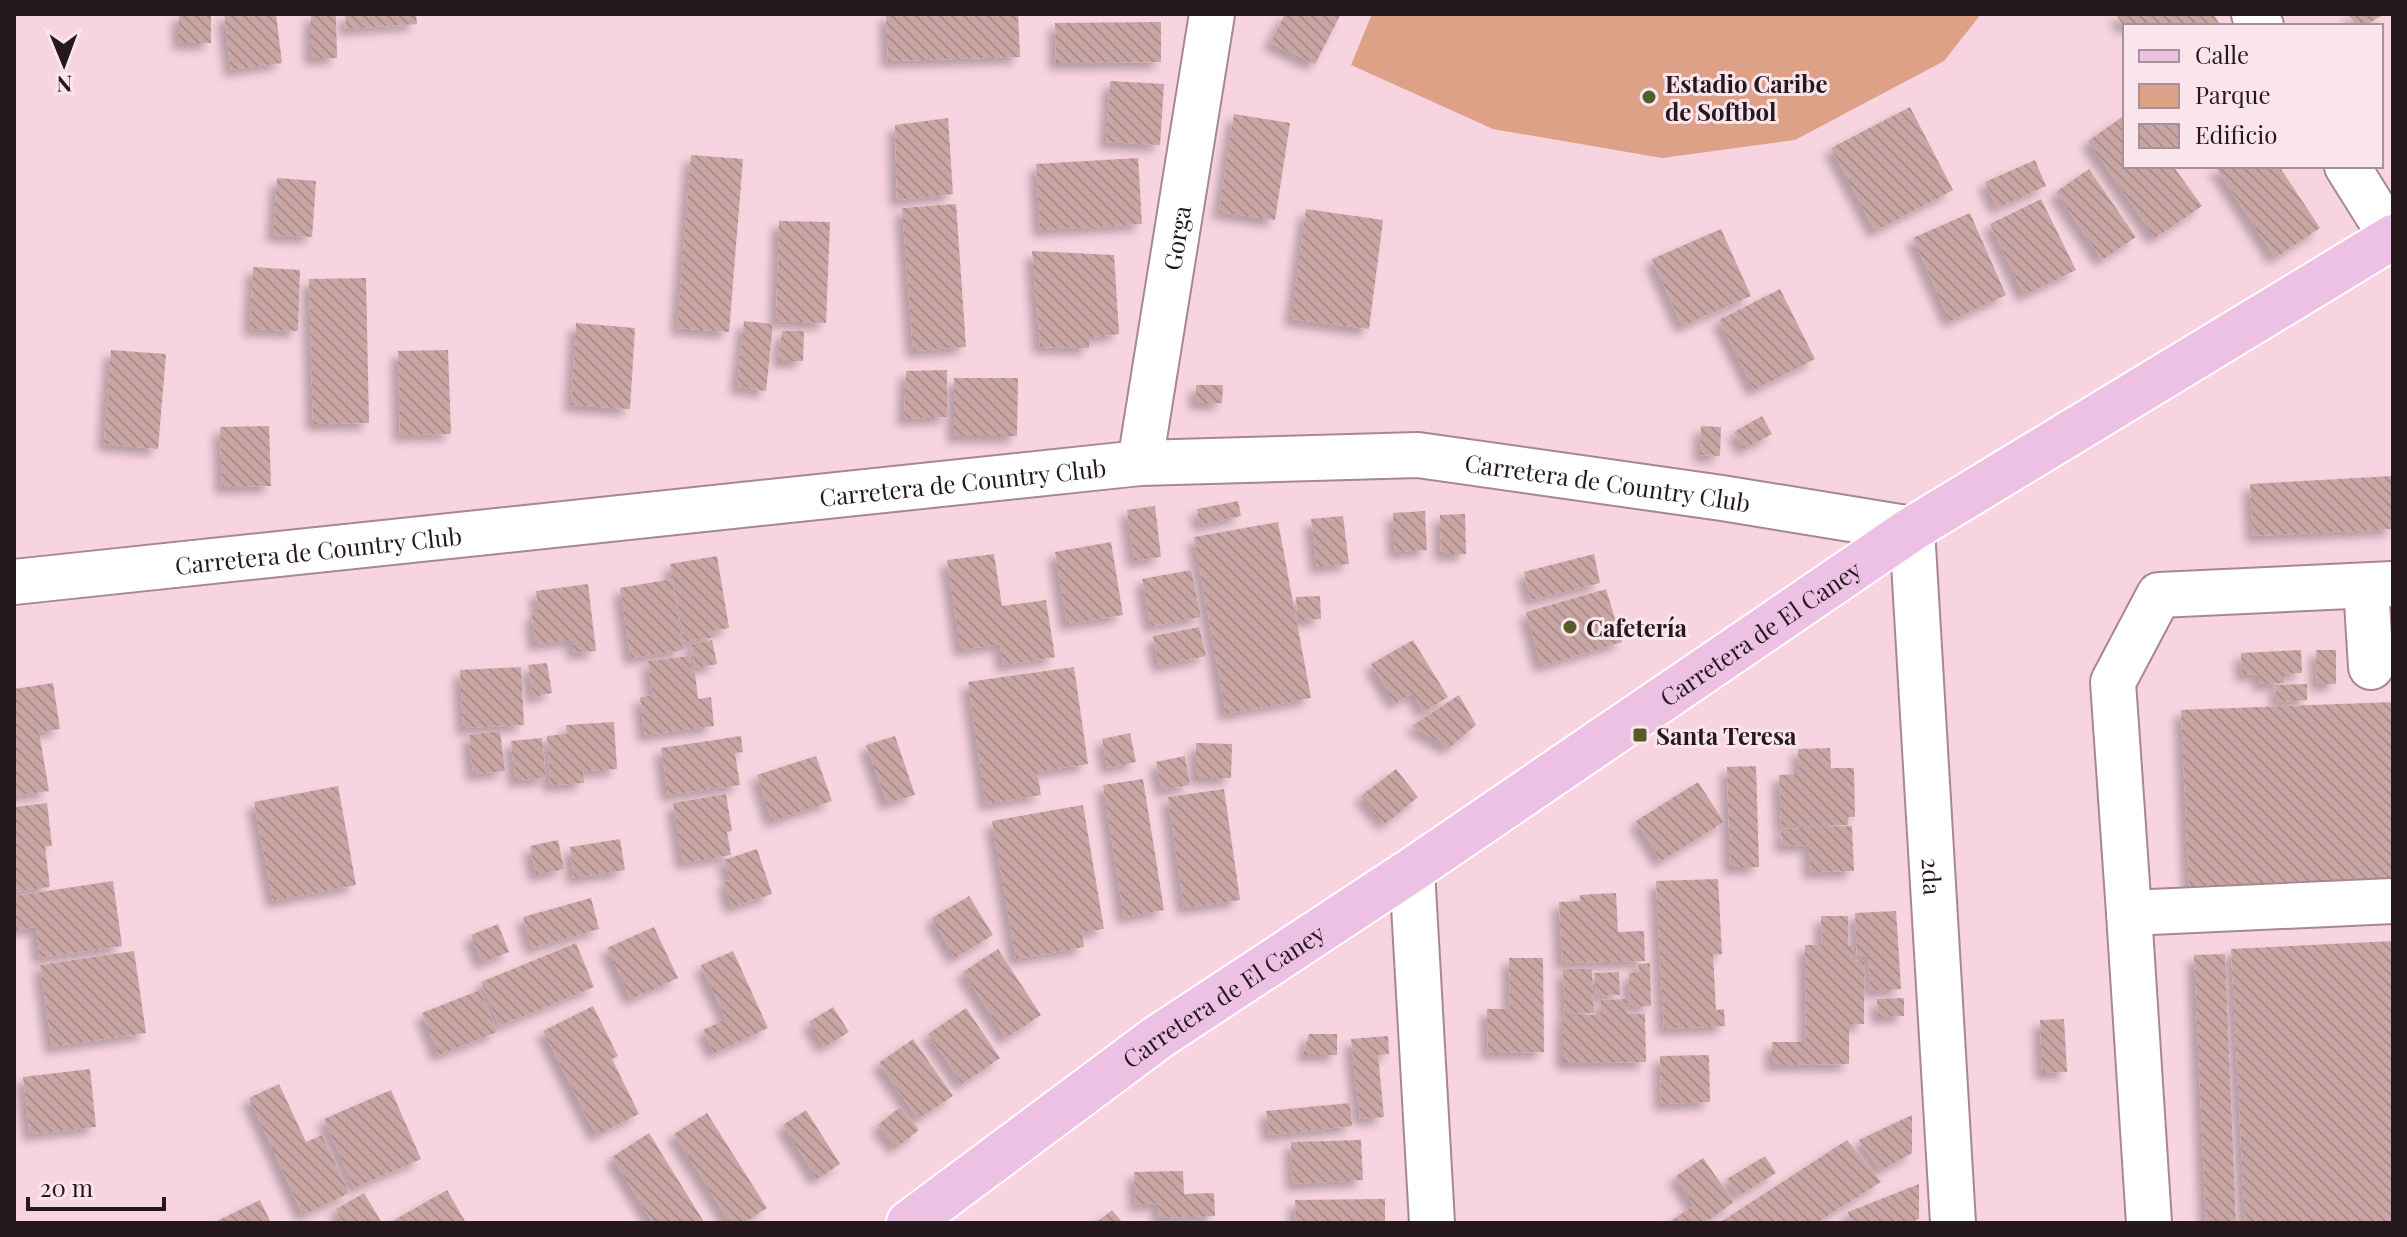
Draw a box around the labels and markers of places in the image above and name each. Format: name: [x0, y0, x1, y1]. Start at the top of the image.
place label: Estadio Caribe de Softbol: [1665, 67, 1828, 127]
marker: Estadio Caribe de Softbol: [1640, 88, 1658, 106]
place label: Cafetería: [1586, 611, 1688, 643]
marker: Cafetería: [1561, 618, 1579, 636]
place label: Santa Teresa: [1656, 719, 1797, 751]
marker: Santa Teresa: [1631, 726, 1649, 744]

